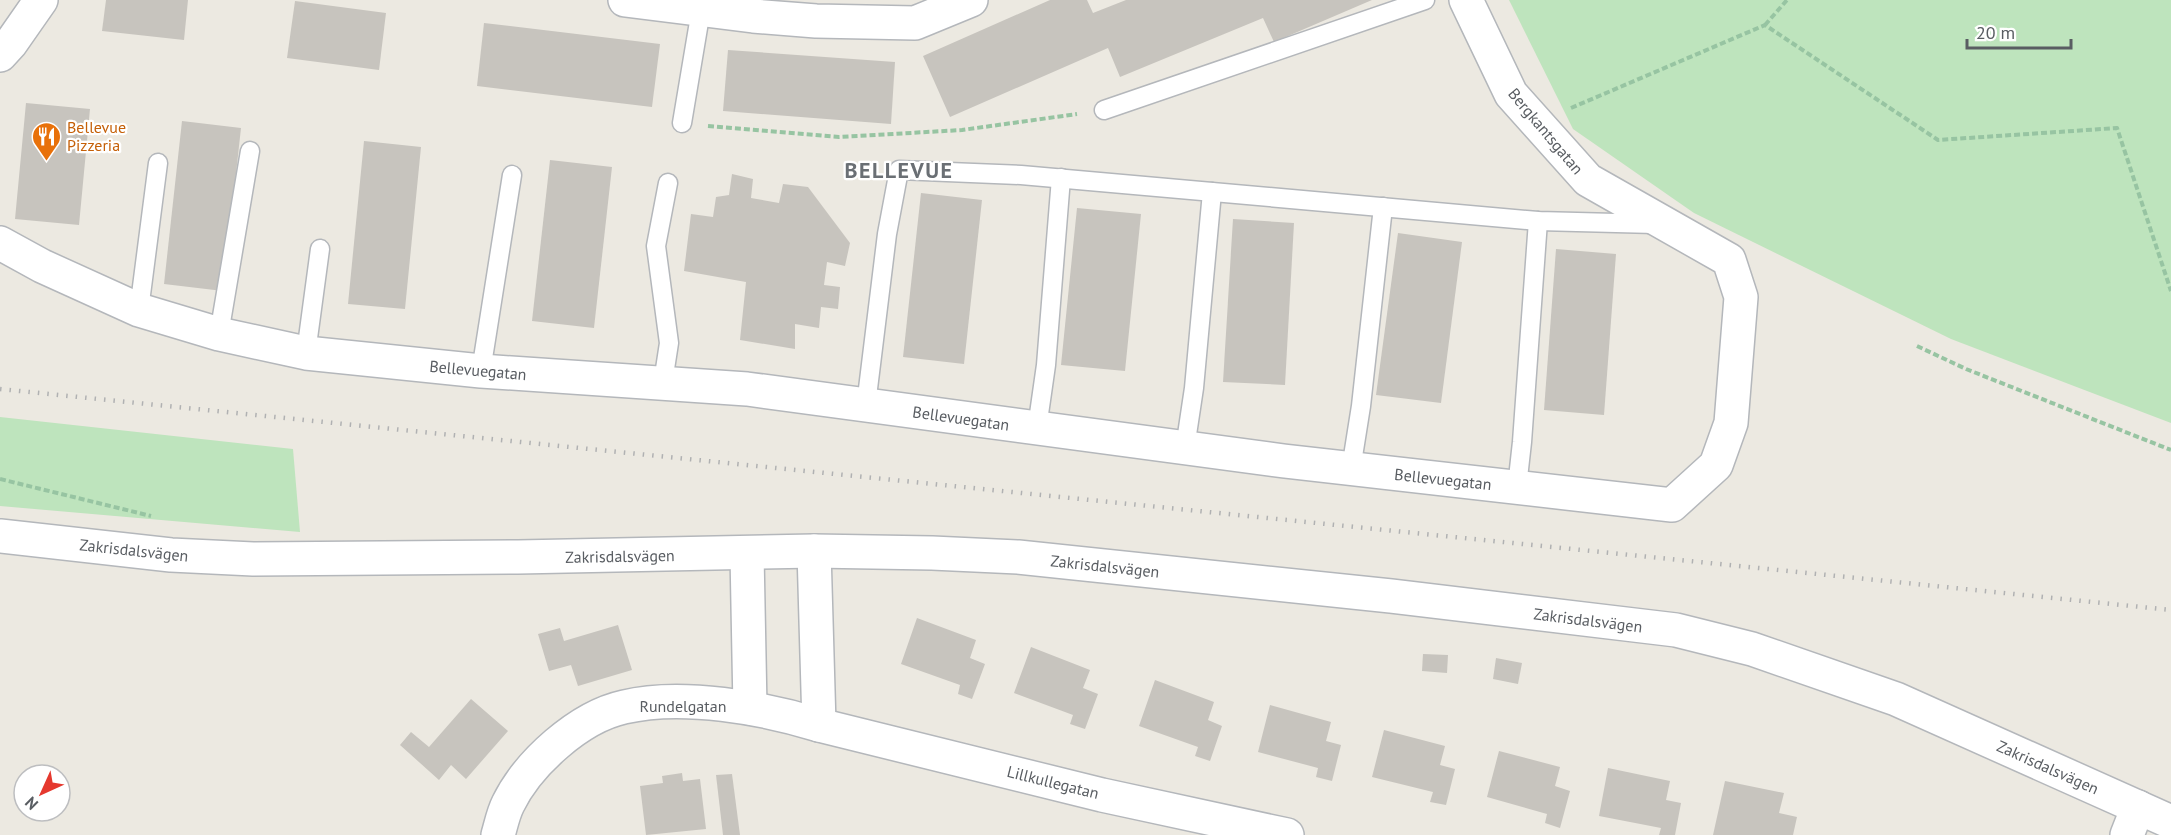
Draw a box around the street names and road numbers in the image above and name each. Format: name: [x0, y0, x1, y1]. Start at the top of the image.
street label: Bergkantsgatan: [1504, 84, 1588, 178]
street label: Bellevuegatan: [429, 356, 527, 384]
street label: Bellevuegatan: [911, 401, 1011, 435]
street label: Bellevuegatan: [1393, 464, 1493, 494]
street label: Zakrisdalsvägen: [78, 534, 190, 566]
street label: Zakrisdalsvägen: [565, 545, 675, 567]
street label: Zakrisdalsvägen: [1049, 550, 1161, 582]
street label: Zakrisdalsvägen: [1532, 603, 1644, 637]
street label: Rundelgatan: [640, 696, 726, 716]
street label: Zakrisdalsvägen: [1994, 736, 2102, 798]
street label: Lillkullegatan: [1005, 761, 1101, 803]

